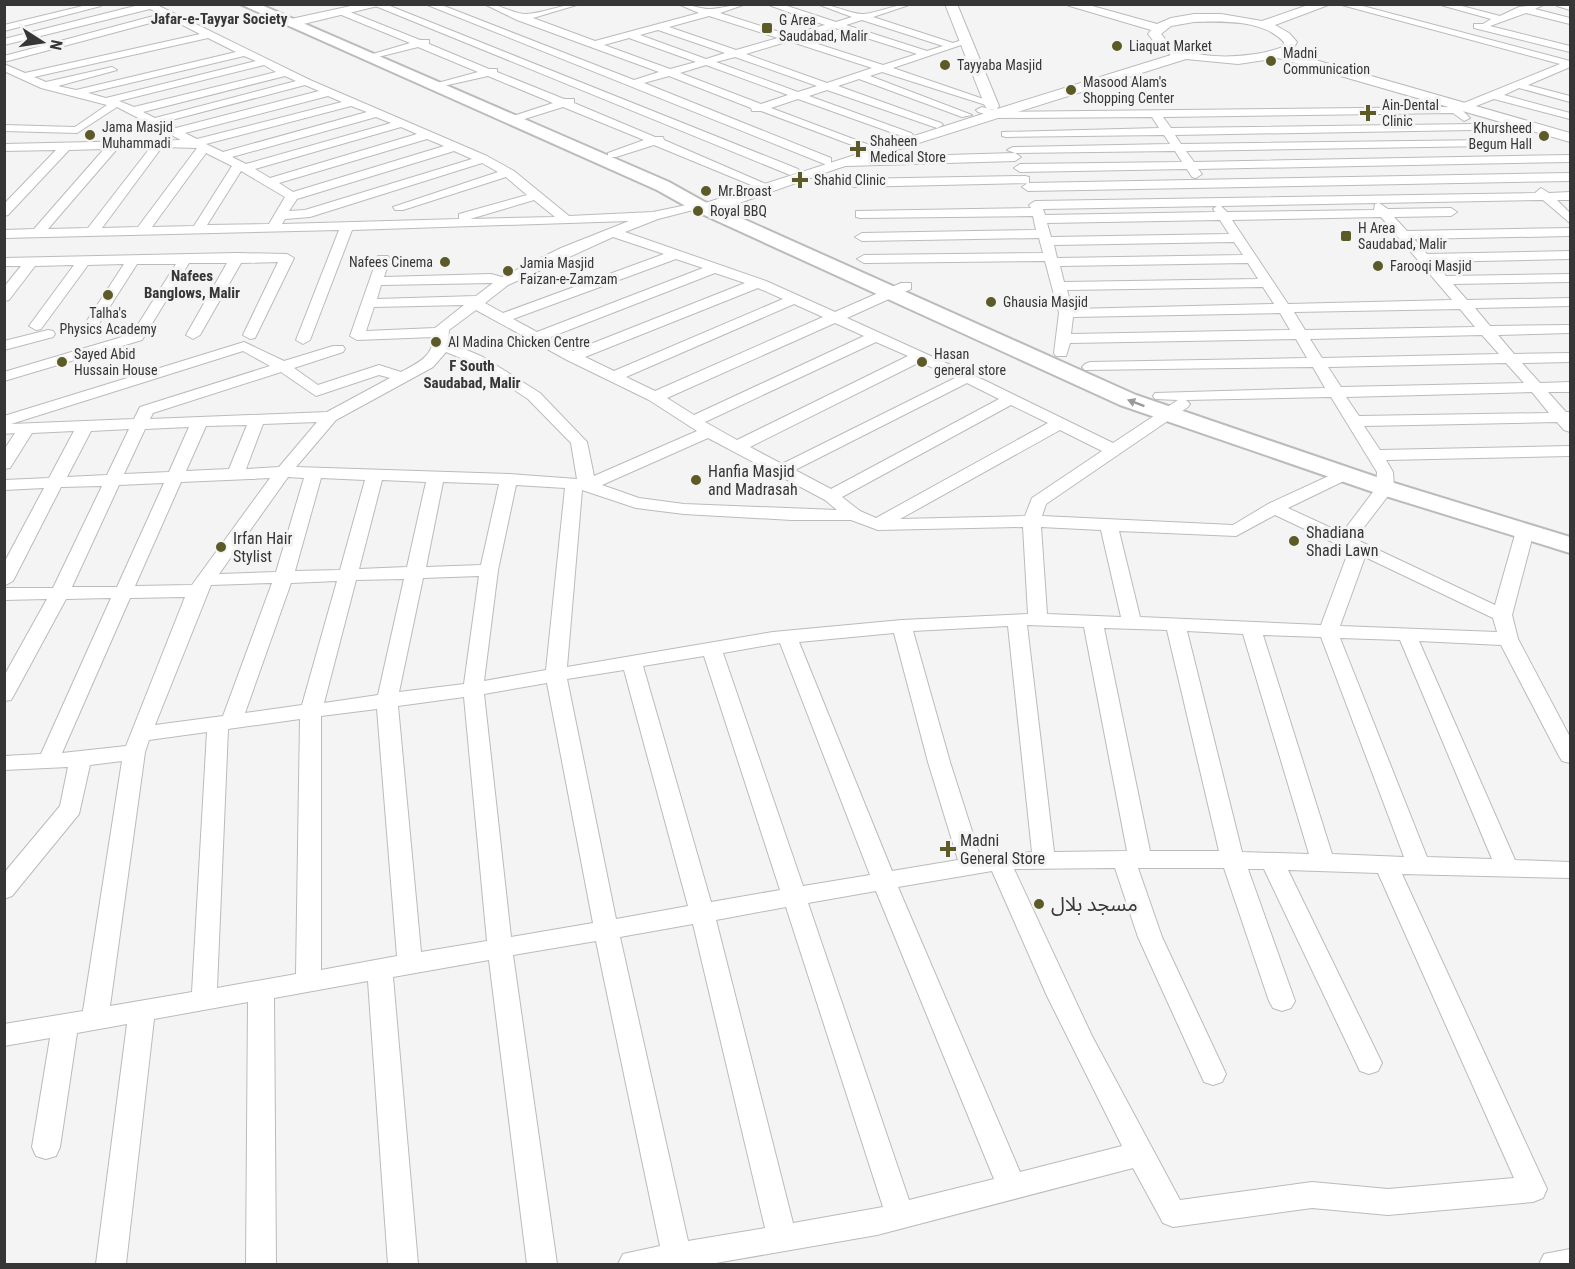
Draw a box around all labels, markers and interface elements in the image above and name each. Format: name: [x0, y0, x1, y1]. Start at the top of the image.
district label: Jafar-e-Tayyar Society: [151, 10, 288, 28]
north arrow: [12, 12, 72, 72]
place label: G Area Saudabad, Malir: [779, 12, 868, 44]
marker: G Area Saudabad, Malir: [760, 21, 774, 35]
text: N: [46, 38, 66, 52]
place label: Liaquat Market: [1129, 38, 1212, 54]
marker: Liaquat Market: [1110, 39, 1124, 53]
place label: Madni Communication: [1283, 45, 1370, 77]
marker: Madni Communication: [1264, 54, 1278, 68]
place label: Tayyaba Masjid: [957, 57, 1042, 73]
marker: Tayyaba Masjid: [938, 58, 952, 72]
place label: Masood Alam's Shopping Center: [1083, 74, 1174, 106]
marker: Masood Alam's Shopping Center: [1064, 83, 1078, 97]
place label: Ain-Dental Clinic: [1382, 97, 1439, 129]
marker: Ain-Dental Clinic: [1359, 104, 1377, 122]
place label: Jama Masjid Muhammadi: [102, 119, 173, 151]
place label: Khursheed Begum Hall: [1469, 120, 1532, 152]
marker: Jama Masjid Muhammadi: [83, 128, 97, 142]
marker: Khursheed Begum Hall: [1537, 129, 1551, 143]
place label: Shaheen Medical Store: [870, 133, 946, 165]
marker: Shaheen Medical Store: [851, 142, 865, 156]
marker: Shahid Clinic: [791, 171, 809, 189]
place label: Shahid Clinic: [814, 172, 886, 188]
place label: Mr.Broast: [718, 183, 772, 199]
marker: Mr.Broast: [699, 184, 713, 198]
place label: Royal BBQ: [710, 203, 767, 219]
marker: Royal BBQ: [691, 204, 705, 218]
place label: H Area Saudabad, Malir: [1358, 220, 1447, 252]
marker: H Area Saudabad, Malir: [1339, 229, 1353, 243]
place label: Nafees Cinema: [349, 254, 433, 270]
marker: Nafees Cinema: [438, 255, 452, 269]
place label: Jamia Masjid Faizan-e-Zamzam: [520, 255, 618, 287]
place label: Farooqi Masjid: [1390, 258, 1472, 274]
marker: Farooqi Masjid: [1371, 259, 1385, 273]
marker: Jamia Masjid Faizan-e-Zamzam: [501, 264, 515, 278]
district label: Nafees Banglows, Malir: [144, 267, 240, 302]
marker: Talha's Physics Academy: [101, 288, 115, 302]
place label: Ghausia Masjid: [1003, 294, 1088, 310]
marker: Ghausia Masjid: [984, 295, 998, 309]
place label: Talha's Physics Academy: [59, 305, 157, 337]
place label: Al Madina Chicken Centre: [448, 334, 590, 350]
marker: Al Madina Chicken Centre: [429, 335, 443, 349]
place label: Sayed Abid Hussain House: [74, 346, 158, 378]
place label: Hasan general store: [934, 346, 1006, 378]
marker: Sayed Abid Hussain House: [55, 355, 69, 369]
marker: Hasan general store: [915, 355, 929, 369]
district label: F South Saudabad, Malir: [423, 357, 521, 392]
one-way arrow: [1127, 398, 1145, 408]
place label: Hanfia Masjid and Madrasah: [708, 462, 798, 499]
marker: Hanfia Masjid and Madrasah: [689, 473, 703, 487]
place label: Shadiana Shadi Lawn: [1306, 523, 1378, 560]
place label: Irfan Hair Stylist: [233, 529, 292, 566]
marker: Shadiana Shadi Lawn: [1287, 534, 1301, 548]
marker: Irfan Hair Stylist: [214, 540, 228, 554]
place label: Madni General Store: [960, 831, 1045, 868]
marker: Madni General Store: [941, 842, 955, 856]
place label: مسجد بلال: [1051, 892, 1138, 916]
marker: مسجد بلال: [1032, 897, 1046, 911]

